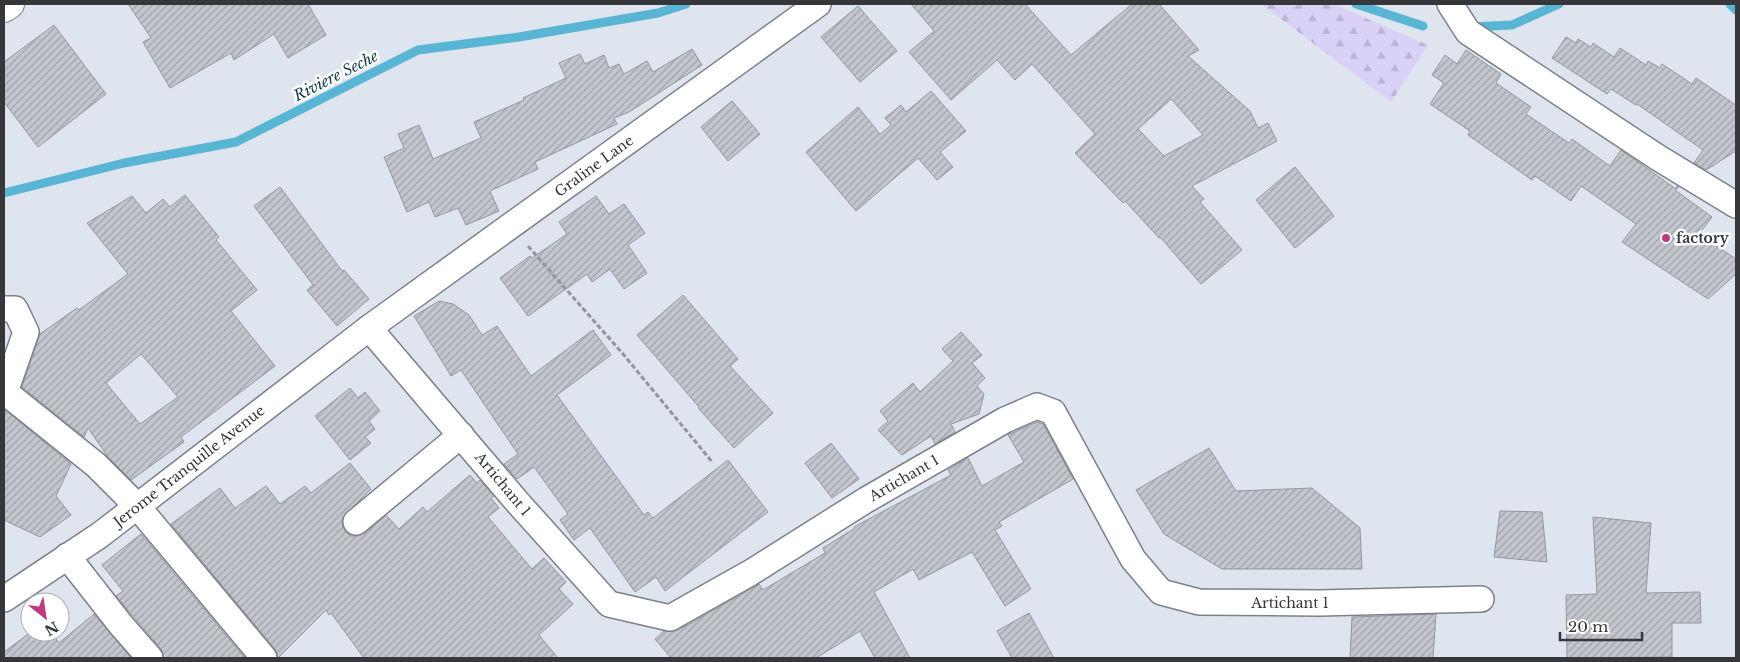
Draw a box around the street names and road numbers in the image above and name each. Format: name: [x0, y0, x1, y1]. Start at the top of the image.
street label: Graline Lane: [551, 131, 637, 201]
street label: Jerome Tranquille Avenue: [108, 401, 268, 532]
street label: Artichant 1: [471, 448, 535, 520]
street label: Artichant 1: [865, 451, 942, 506]
street label: Artichant 1: [1250, 594, 1329, 612]

